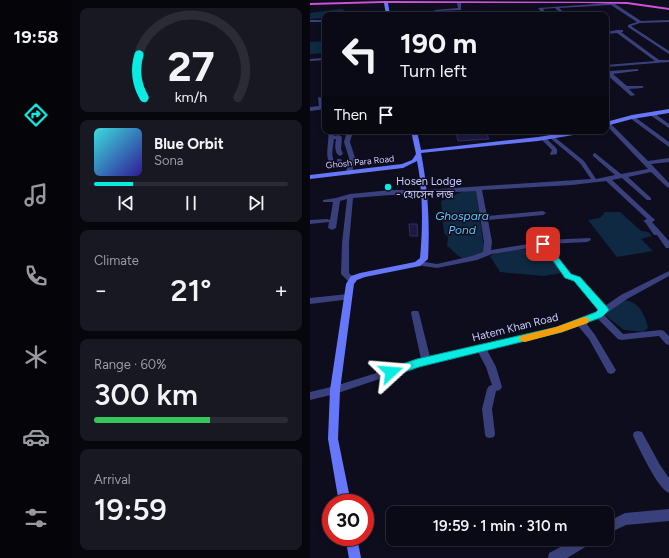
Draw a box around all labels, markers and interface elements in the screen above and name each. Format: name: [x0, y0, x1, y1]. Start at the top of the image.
text: 19:58: [14, 26, 58, 48]
text: 190 m: [400, 26, 477, 60]
icon: left: [334, 28, 386, 80]
text: 27: [167, 41, 215, 91]
text: Turn left: [400, 60, 467, 82]
text: km/h: [175, 88, 207, 106]
icon: directions: [22, 101, 50, 129]
icon: arrive: [375, 104, 397, 126]
text: Then: [334, 106, 367, 124]
text: Blue Orbit: [154, 135, 224, 153]
street label: Ghosh Para Road: [325, 152, 395, 171]
text: Sona: [154, 153, 183, 168]
place label: Hosen Lodge - হোসেন লজ: [396, 175, 462, 201]
icon: music: [22, 181, 50, 209]
marker: Hosen Lodge - হোসেন লজ: [383, 182, 393, 192]
icon: previous: [115, 192, 137, 214]
icon: pause: [180, 192, 202, 214]
icon: next: [245, 192, 267, 214]
water label: Ghospara Pond: [435, 209, 489, 237]
pin: [526, 227, 560, 261]
icon: arrive: [532, 233, 554, 255]
text: Climate: [94, 253, 139, 268]
icon: phone: [22, 262, 50, 290]
text: 21°: [171, 272, 211, 309]
text: −: [94, 277, 108, 304]
text: +: [274, 277, 288, 304]
street label: Hatem Khan Road: [470, 310, 560, 345]
icon: climate: [22, 343, 50, 371]
position arrow: [370, 351, 412, 393]
text: Range · 60%: [94, 357, 166, 372]
text: 300 km: [94, 376, 198, 413]
icon: car: [22, 423, 50, 451]
text: Arrival: [94, 472, 131, 487]
text: 19:59: [94, 491, 167, 528]
speed limit sign: 30: [322, 494, 374, 546]
icon: filters: [22, 504, 50, 532]
text: 19:59 · 1 min · 310 m: [433, 517, 567, 535]

